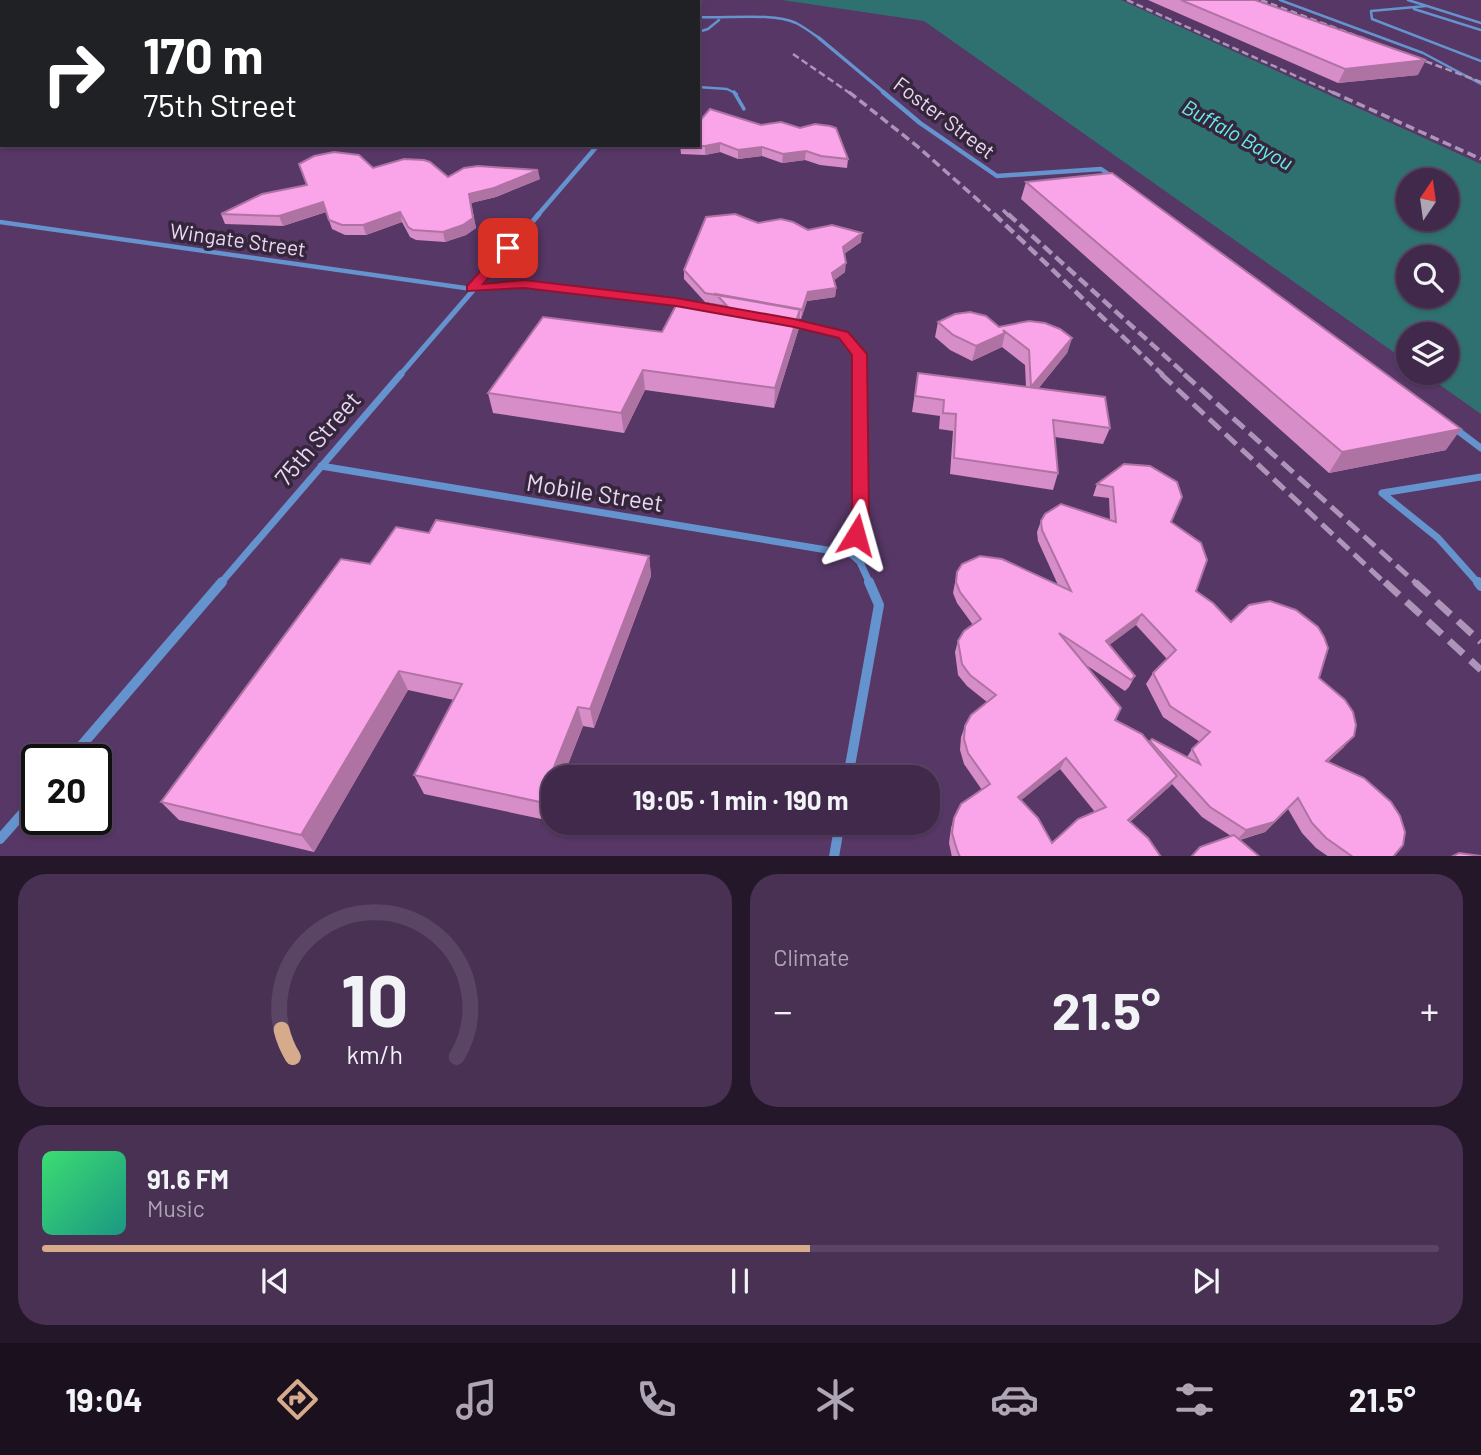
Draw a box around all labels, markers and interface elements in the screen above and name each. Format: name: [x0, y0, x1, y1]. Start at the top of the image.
text: 170 m: [143, 25, 263, 84]
icon: right: [28, 28, 119, 119]
street label: Foster Street: [889, 71, 1001, 163]
text: 75th Street: [143, 85, 297, 123]
water label: Buffalo Bayou: [1178, 93, 1298, 175]
north arrow: [1396, 168, 1460, 231]
map controls: [1396, 168, 1459, 385]
street label: Wingate Street: [168, 217, 308, 261]
pin: [478, 218, 538, 278]
icon: arrive: [489, 229, 527, 267]
button: search: [1396, 245, 1459, 308]
button: layers: [1396, 322, 1459, 385]
street label: 75th Street: [268, 385, 366, 491]
street label: Mobile Street: [525, 467, 665, 517]
position arrow: [819, 498, 893, 572]
speed limit sign: 20: [21, 744, 112, 835]
text: 19:05 · 1 min · 190 m: [632, 784, 849, 815]
text: Climate: [774, 943, 850, 971]
text: 10: [341, 954, 408, 1042]
text: 21.5°: [1052, 978, 1161, 1040]
text: −: [774, 987, 793, 1033]
text: +: [1420, 987, 1439, 1033]
text: km/h: [346, 1038, 403, 1068]
text: 91.6 FM: [147, 1163, 229, 1194]
text: Music: [147, 1194, 205, 1222]
icon: previous: [256, 1262, 294, 1300]
icon: pause: [721, 1262, 759, 1300]
icon: next: [1187, 1262, 1225, 1300]
icon: directions: [273, 1375, 322, 1424]
icon: music: [452, 1375, 501, 1424]
icon: phone: [632, 1375, 681, 1424]
icon: climate: [811, 1375, 860, 1424]
icon: car: [990, 1375, 1039, 1424]
icon: filters: [1170, 1375, 1219, 1424]
text: 19:04: [65, 1380, 143, 1418]
text: 21.5°: [1349, 1380, 1416, 1418]

